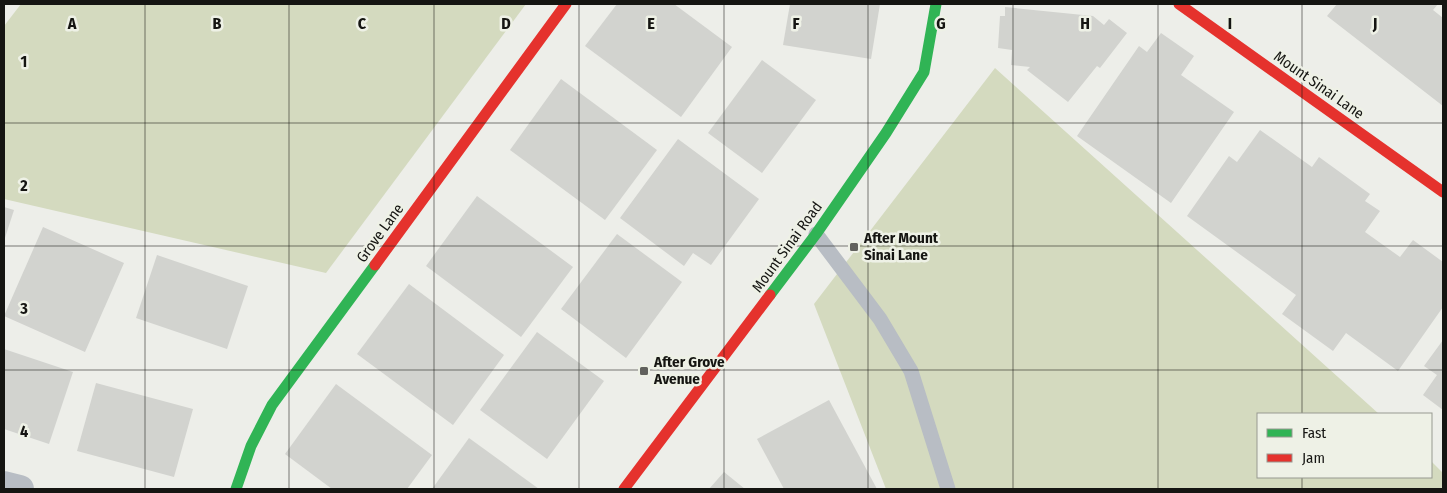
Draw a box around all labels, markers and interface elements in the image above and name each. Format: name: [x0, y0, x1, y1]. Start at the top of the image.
text: A: [67, 14, 77, 33]
text: B: [213, 14, 222, 33]
text: C: [358, 14, 367, 33]
text: D: [501, 14, 511, 33]
text: E: [647, 14, 655, 33]
text: F: [792, 14, 800, 33]
text: G: [936, 14, 946, 33]
text: H: [1080, 14, 1090, 33]
text: I: [1228, 14, 1232, 33]
text: J: [1372, 14, 1377, 33]
street label: Mount Sinai Lane: [1271, 47, 1367, 123]
text: 1: [21, 52, 27, 71]
text: 2: [19, 176, 28, 195]
street label: Mount Sinai Road: [748, 198, 826, 296]
street label: Grove Lane: [353, 200, 407, 266]
place label: After Mount Sinai Lane: [863, 229, 939, 264]
marker: After Mount Sinai Lane: [848, 241, 860, 253]
text: 3: [19, 299, 28, 318]
place label: After Grove Avenue: [653, 353, 725, 388]
marker: After Grove Avenue: [638, 365, 650, 377]
legend: [1257, 413, 1432, 478]
text: 4: [20, 422, 28, 441]
text: Fast: [1302, 424, 1326, 442]
text: Jam: [1302, 449, 1325, 467]

